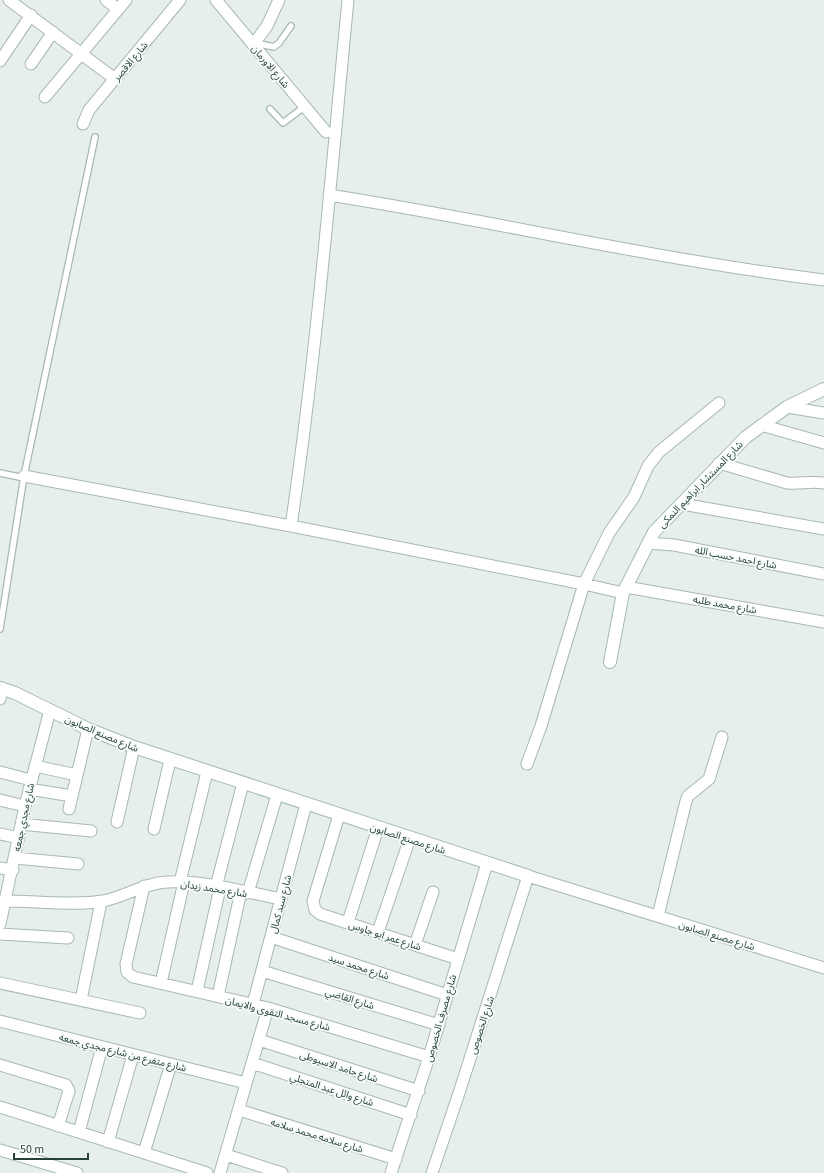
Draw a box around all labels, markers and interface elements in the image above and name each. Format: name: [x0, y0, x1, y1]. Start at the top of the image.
street label: شارع الاقصر: [109, 39, 152, 85]
street label: شارع الاورمان: [248, 42, 293, 91]
street label: شارع المستشار ابراهيم النمكى: [655, 438, 746, 531]
street label: شارع احمد حسب الله: [694, 543, 778, 573]
street label: شارع محمد طلبه: [692, 593, 758, 617]
street label: شارع مصنع الصابون: [63, 712, 141, 756]
street label: شارع مجدي جمعه: [10, 781, 38, 853]
street label: شارع مصنع الصابون: [368, 820, 447, 858]
street label: شارع سيد كمال: [266, 873, 296, 935]
street label: شارع محمد زيدان: [180, 877, 248, 901]
street label: شارع عمر ابو جاوس: [347, 918, 423, 954]
street label: شارع مصنع الصابون: [677, 918, 756, 954]
street label: شارع محمد سيد: [327, 951, 391, 983]
street label: شارع مصرف الخصوص: [422, 973, 460, 1064]
street label: شارع القاضي: [323, 985, 376, 1013]
street label: شارع مسجد التقوى والايمان: [224, 993, 332, 1035]
street label: شارع الخصوص: [466, 994, 498, 1056]
street label: شارع متفرع من شارع مجدي جمعه: [58, 1030, 188, 1076]
street label: شارع حامد الاسيوطى: [298, 1048, 380, 1086]
street label: شارع وائل عبد المتجلي: [288, 1070, 376, 1110]
street label: شارع سلامه محمد سلامه: [269, 1115, 365, 1157]
scale bar: [14, 1135, 88, 1161]
text: 50 m: [20, 1141, 44, 1158]

